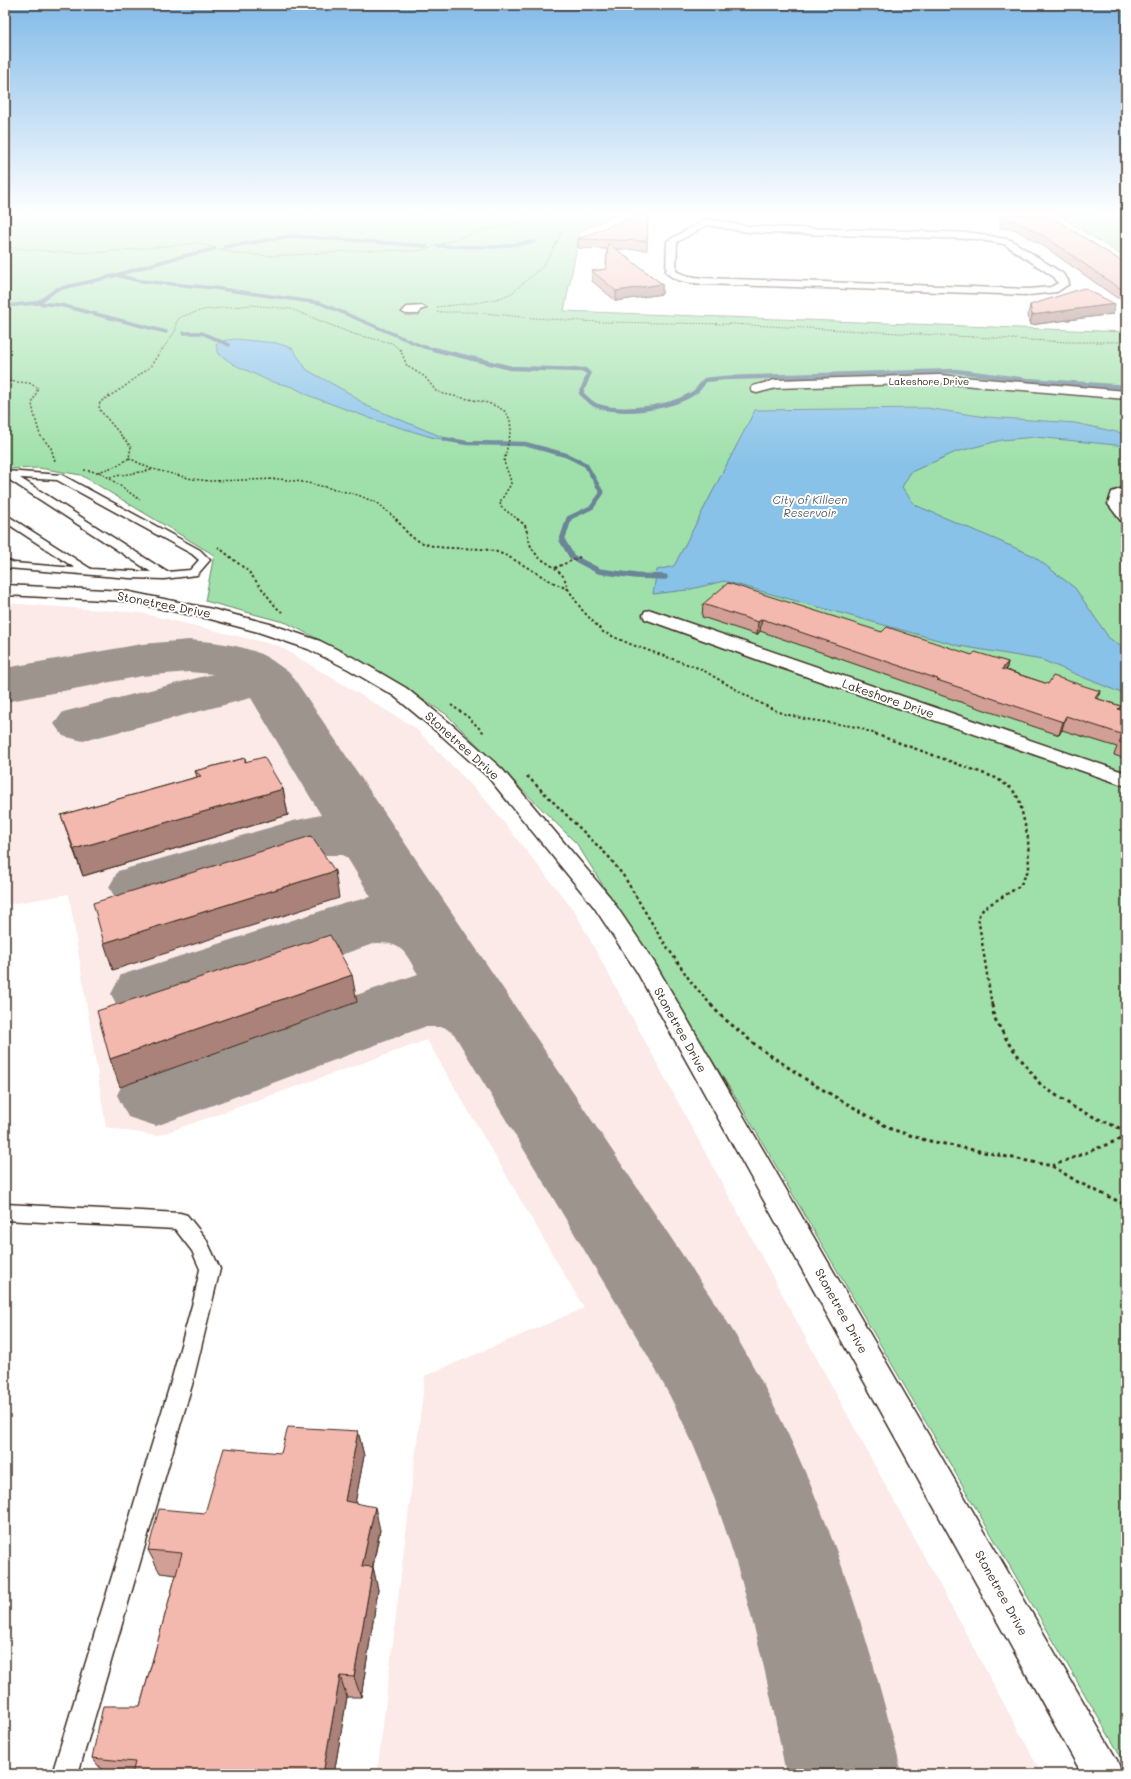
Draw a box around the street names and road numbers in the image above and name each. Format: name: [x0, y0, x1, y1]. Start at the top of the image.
street label: Lakeshore Drive: [889, 374, 969, 388]
street label: Stonetree Drive: [116, 587, 212, 621]
street label: Lakeshore Drive: [840, 675, 936, 721]
street label: Stonetree Drive: [422, 708, 503, 783]
street label: Stonetree Drive: [651, 984, 711, 1075]
street label: Stonetree Drive: [812, 1265, 872, 1356]
street label: Stonetree Drive: [972, 1547, 1032, 1638]

